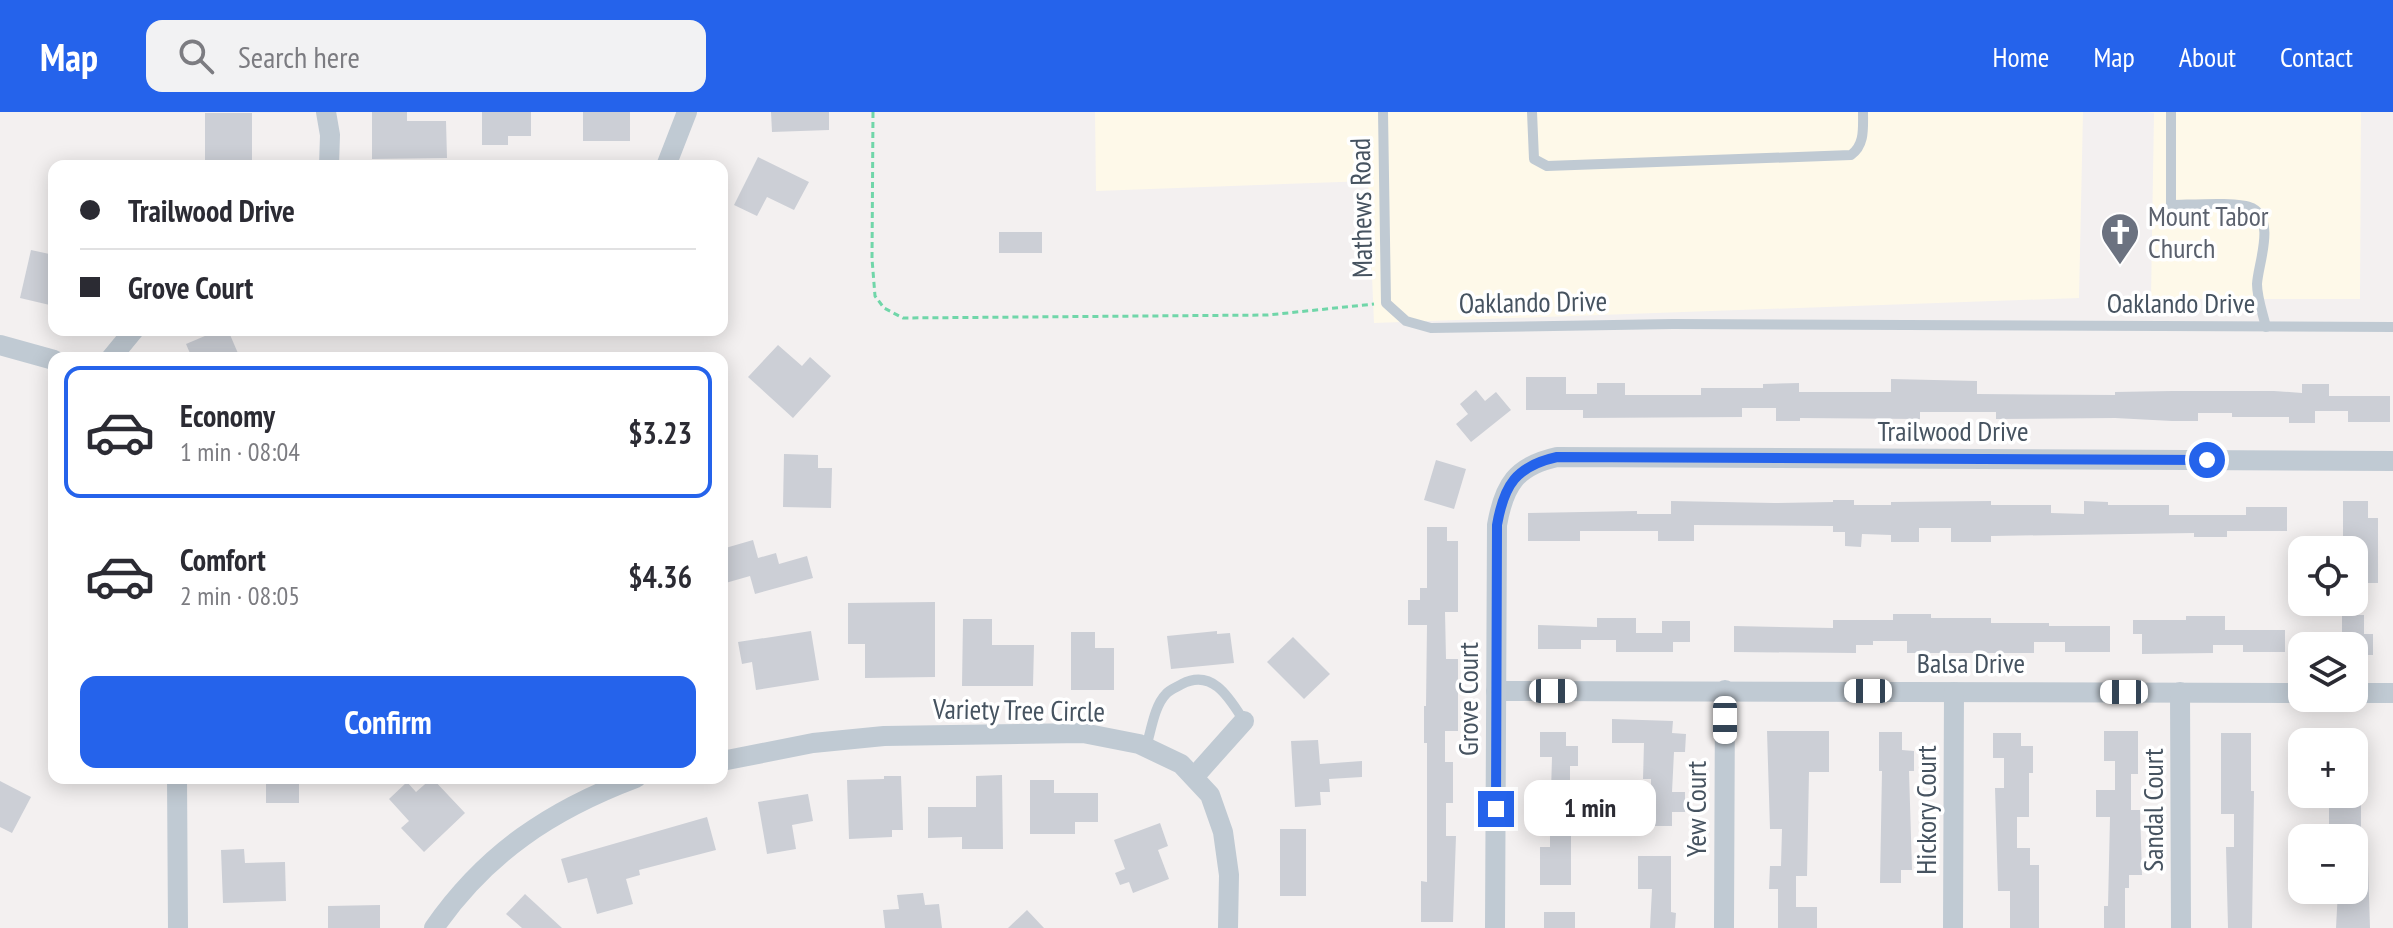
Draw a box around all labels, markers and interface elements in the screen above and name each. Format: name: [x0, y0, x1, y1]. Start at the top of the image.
search box: [146, 20, 706, 92]
text: Map: [40, 32, 98, 81]
icon: search: [174, 34, 218, 78]
text: Search here: [238, 37, 360, 76]
text: Home: [1993, 38, 2049, 75]
text: Map: [2093, 38, 2135, 75]
text: About: [2179, 38, 2236, 75]
text: Contact: [2280, 38, 2353, 75]
street label: Mathews Road: [1341, 138, 1380, 278]
text: Trailwood Drive: [128, 191, 295, 230]
place label: Mount Tabor Church: [2148, 197, 2269, 266]
church icon: Mount Tabor Church: [2099, 211, 2141, 266]
text: Grove Court: [128, 268, 253, 307]
street label: Oaklando Drive: [1458, 282, 1608, 321]
street label: Oaklando Drive: [2107, 284, 2255, 321]
icon: car: [84, 396, 156, 468]
text: Economy: [180, 396, 275, 435]
street label: Trailwood Drive: [1877, 412, 2029, 449]
text: $3.23: [628, 413, 692, 452]
text: 1 min · 08:04: [180, 435, 300, 468]
route start: [2189, 442, 2225, 478]
map controls: [2288, 536, 2368, 904]
button: locate: [2288, 536, 2368, 616]
icon: car: [84, 540, 156, 612]
text: Comfort: [180, 540, 266, 579]
text: $4.36: [628, 557, 692, 596]
text: 2 min · 08:05: [180, 579, 300, 612]
button: layers: [2288, 632, 2368, 712]
street label: Grove Court: [1449, 642, 1486, 756]
street label: Balsa Drive: [1917, 644, 2025, 681]
button: Confirm: [80, 676, 696, 768]
car: [1529, 679, 1577, 703]
car: [1844, 679, 1892, 703]
car: [2100, 680, 2148, 704]
street label: Variety Tree Circle: [932, 689, 1105, 729]
car: [1713, 696, 1737, 744]
button: +: [2288, 728, 2368, 808]
street label: Hickory Court: [1907, 745, 1944, 875]
street label: Sandal Court: [2134, 748, 2171, 872]
street label: Yew Court: [1677, 761, 1714, 857]
callout: 1 min: [1524, 781, 1656, 837]
route end: [1478, 791, 1514, 827]
text: 1 min: [1564, 791, 1616, 824]
button: −: [2288, 824, 2368, 904]

